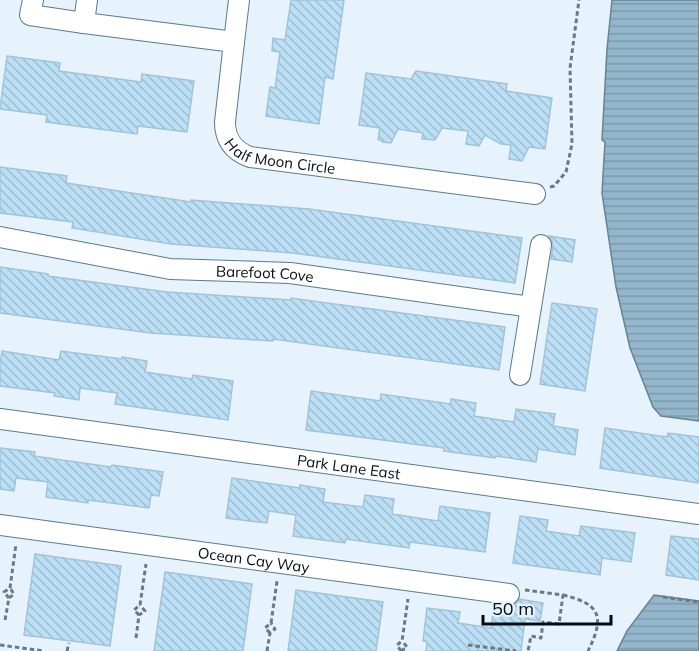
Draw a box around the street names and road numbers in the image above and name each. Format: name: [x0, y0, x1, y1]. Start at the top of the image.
street label: Half Moon Circle: [221, 134, 337, 177]
street label: Barefoot Cove: [216, 261, 315, 286]
street label: Park Lane East: [296, 450, 402, 483]
street label: Ocean Cay Way: [197, 542, 311, 576]

